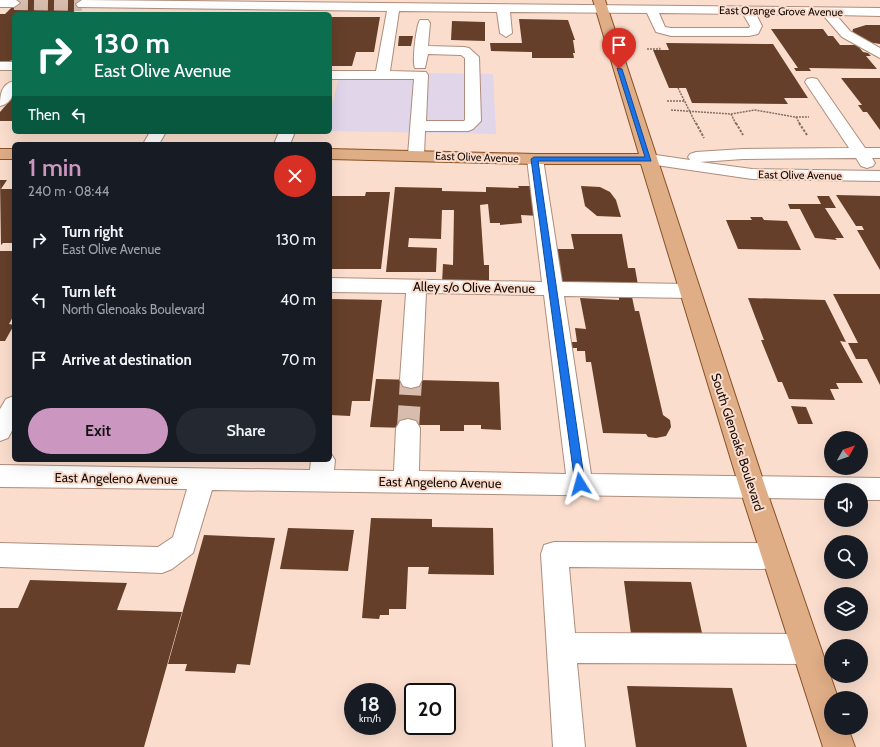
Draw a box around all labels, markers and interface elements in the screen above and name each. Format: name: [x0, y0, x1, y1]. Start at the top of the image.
street label: East Orange Grove Avenue: [719, 3, 843, 19]
text: 130 m: [94, 26, 170, 60]
icon: right: [28, 28, 80, 80]
pin: [602, 28, 636, 69]
icon: arrive: [608, 34, 630, 56]
text: East Olive Avenue: [94, 60, 231, 82]
icon: left: [68, 104, 90, 126]
text: Then: [28, 106, 60, 124]
street label: East Olive Avenue: [435, 149, 519, 165]
text: 1 min: [28, 153, 82, 182]
button: close: [274, 155, 316, 197]
street label: East Olive Avenue: [758, 167, 842, 183]
text: 240 m · 08:44: [28, 183, 109, 199]
text: Turn right: [62, 223, 123, 241]
icon: right: [28, 229, 50, 251]
text: 130 m: [276, 231, 316, 249]
text: East Olive Avenue: [62, 241, 161, 257]
street label: Alley s/o Olive Avenue: [413, 278, 535, 296]
text: Turn left: [62, 283, 116, 301]
icon: left: [28, 289, 50, 311]
text: 40 m: [280, 291, 316, 309]
text: North Glenoaks Boulevard: [62, 301, 205, 317]
icon: arrive: [28, 349, 50, 371]
text: Arrive at destination: [62, 351, 192, 369]
text: 70 m: [282, 351, 316, 369]
street label: South Glenoaks Boulevard: [708, 371, 768, 513]
button: Exit: [28, 408, 168, 454]
button: Share: [176, 408, 316, 454]
north arrow: [824, 431, 868, 475]
map controls: [824, 431, 868, 735]
position arrow: [559, 463, 601, 505]
street label: East Angeleno Avenue: [54, 469, 178, 487]
street label: East Angeleno Avenue: [378, 473, 502, 491]
button: sound: [824, 483, 868, 527]
button: search: [824, 535, 868, 579]
button: layers: [824, 587, 868, 631]
button: +: [824, 639, 868, 683]
speed limit sign: 20: [404, 683, 456, 735]
button: −: [824, 691, 868, 735]
text: 18: [360, 692, 380, 716]
text: km/h: [359, 712, 381, 725]

